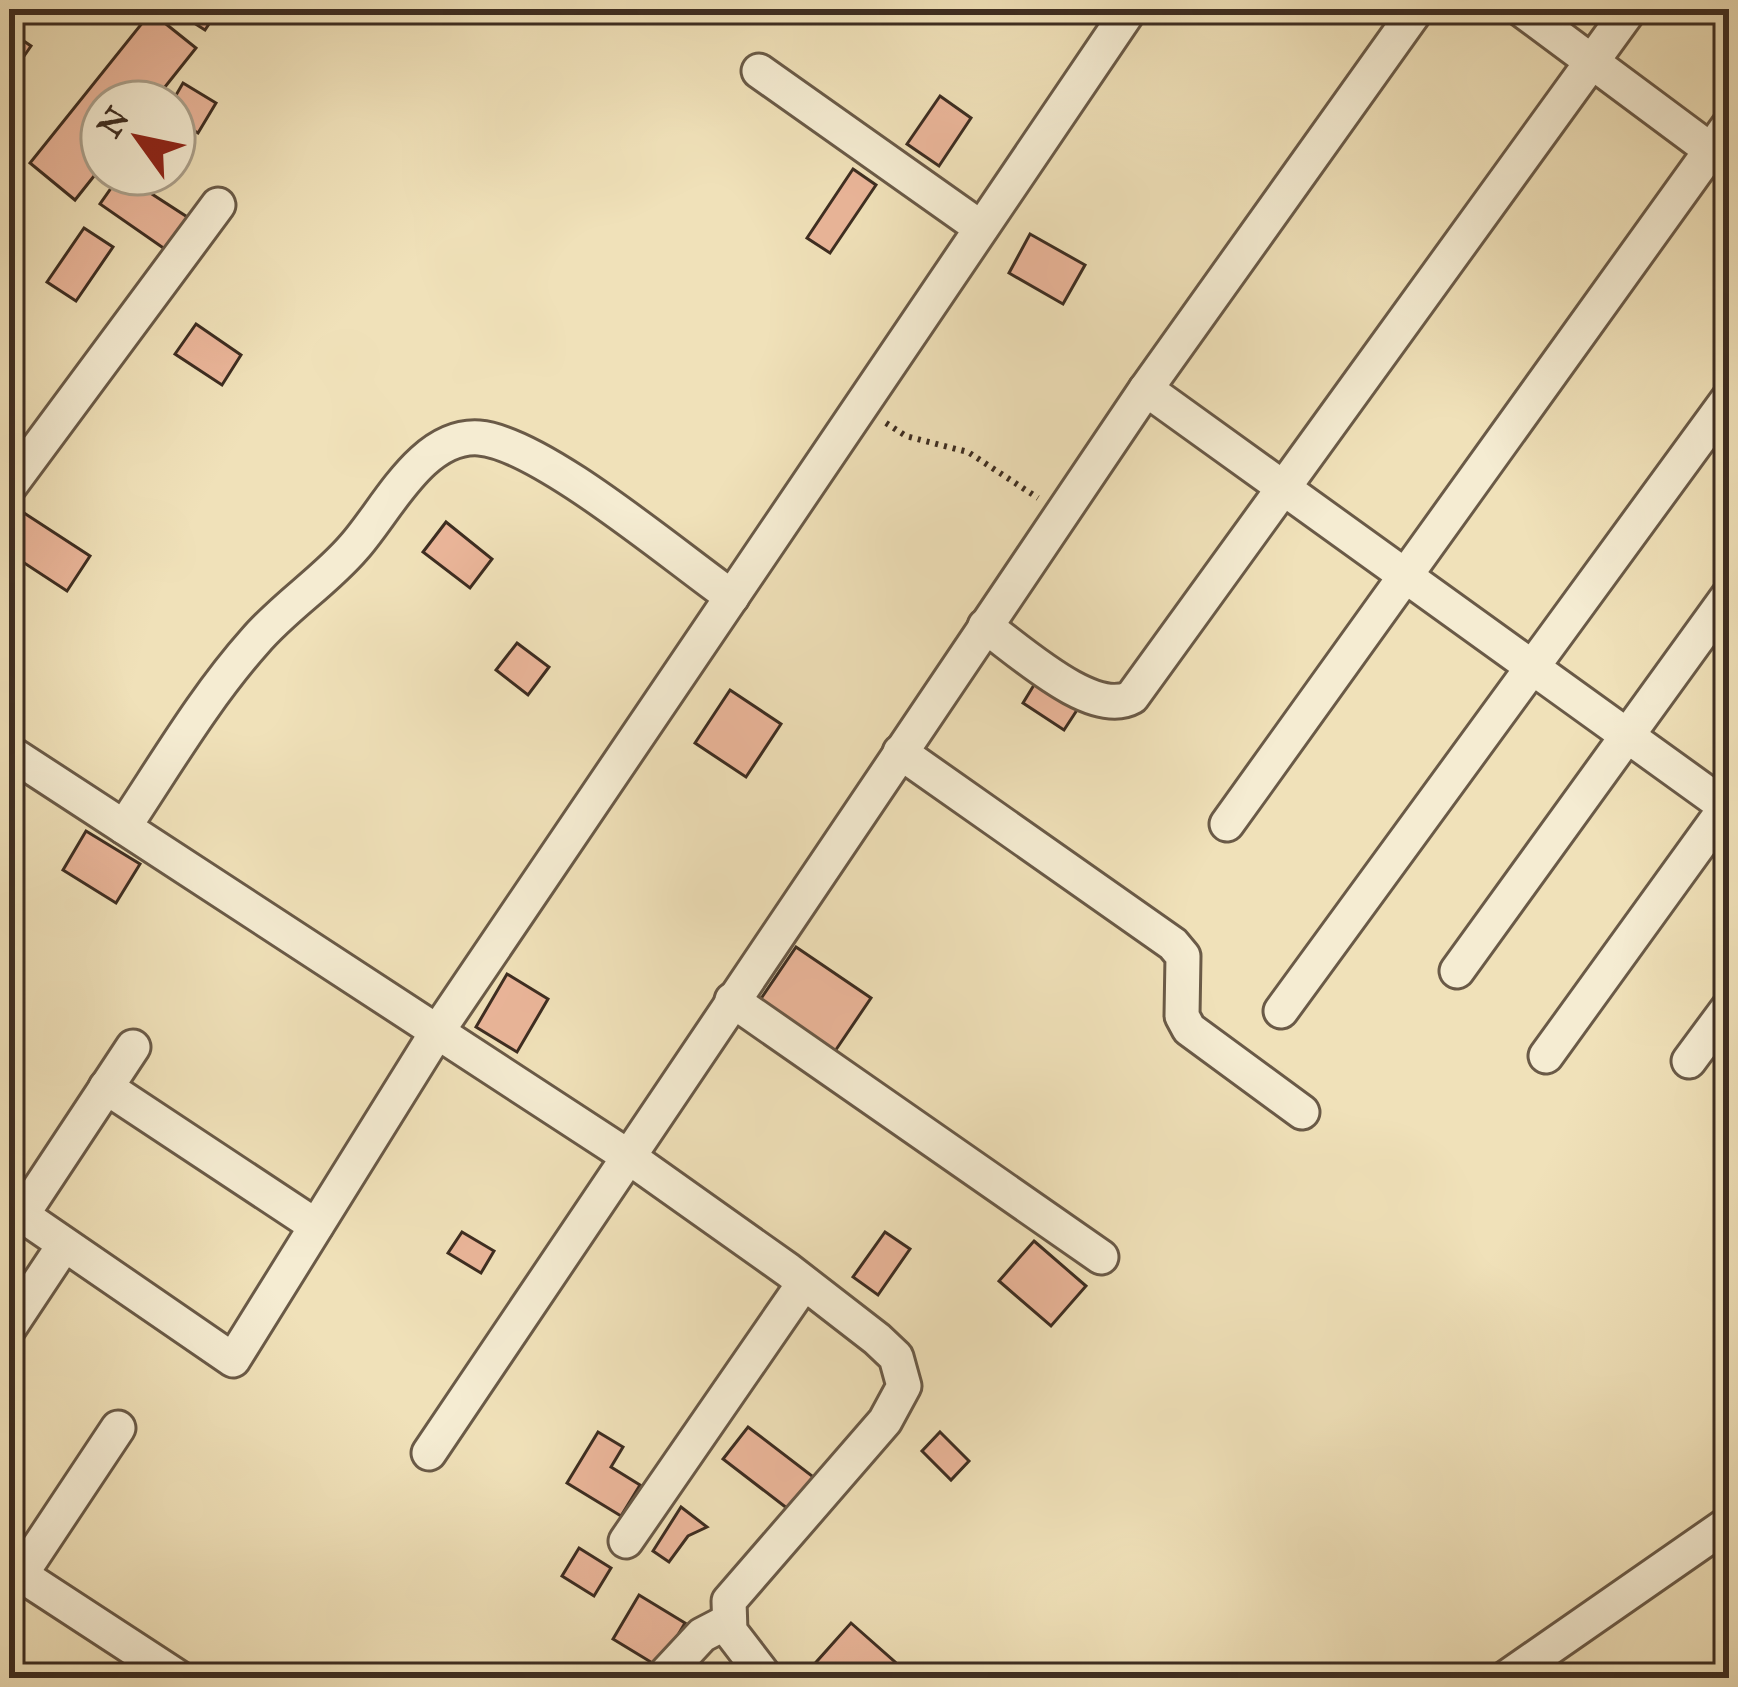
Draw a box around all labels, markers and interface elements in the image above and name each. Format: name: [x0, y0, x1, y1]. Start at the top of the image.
north arrow: [78, 78, 198, 198]
text: N: [89, 100, 138, 145]

